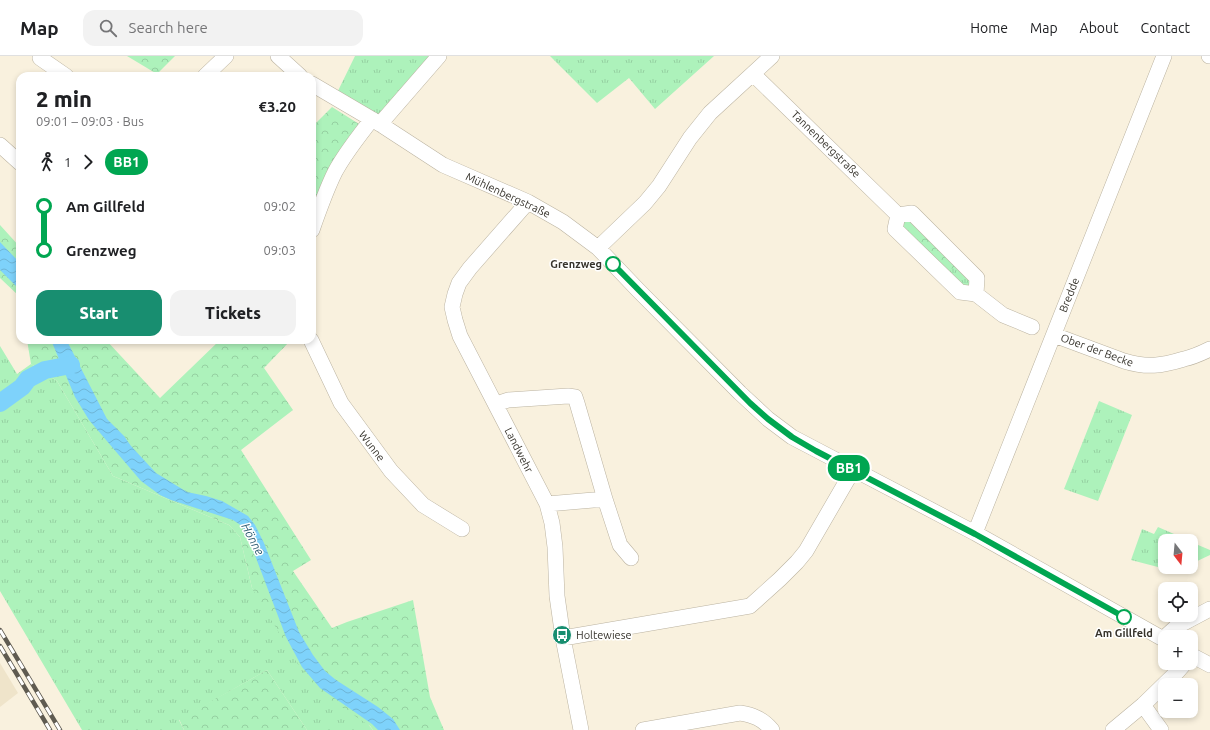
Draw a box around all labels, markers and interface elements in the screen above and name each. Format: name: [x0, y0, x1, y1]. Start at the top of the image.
search box: [83, 10, 363, 46]
text: Map: [20, 17, 59, 39]
icon: search: [97, 17, 119, 39]
text: Search here: [129, 19, 208, 36]
text: Home: [970, 20, 1008, 36]
text: Map: [1030, 20, 1058, 36]
text: About: [1080, 20, 1119, 36]
text: Contact: [1141, 20, 1190, 36]
text: 2 min: [36, 86, 92, 111]
text: €3.20: [258, 98, 296, 115]
street label: Tannenbergstraße: [789, 108, 863, 180]
text: 09:01 – 09:03 · Bus: [36, 114, 144, 128]
icon: walk: [36, 151, 58, 173]
icon: forward: [77, 151, 99, 173]
text: BB1: [113, 154, 140, 170]
text: 1: [64, 155, 71, 169]
street label: Mühlenbergstraße: [464, 170, 552, 220]
text: Am Gillfeld: [66, 198, 145, 215]
text: 09:02: [263, 199, 296, 213]
text: Grenzweg: [66, 242, 136, 259]
text: 09:03: [263, 243, 296, 257]
marker: Grenzweg: [605, 256, 621, 272]
place label: Grenzweg: [550, 258, 602, 270]
street label: Bredde: [1057, 276, 1081, 314]
button: Start: [36, 290, 162, 336]
button: Tickets: [170, 290, 296, 336]
street label: Ober der Becke: [1059, 331, 1135, 369]
street label: Landwehr: [503, 425, 536, 475]
street label: Wunne: [357, 428, 387, 464]
line badge: BB1: [826, 455, 872, 481]
text: BB1: [836, 460, 862, 476]
water label: Hönne: [239, 521, 267, 557]
north arrow: [1158, 534, 1198, 574]
map controls: [1158, 534, 1198, 718]
button: locate: [1158, 582, 1198, 622]
marker: Am Gillfeld: [1116, 609, 1132, 625]
bus stop icon: Holtewiese: [551, 624, 573, 646]
place label: Am Gillfeld: [1095, 627, 1153, 639]
place label: Holtewiese: [576, 629, 631, 641]
button: +: [1158, 630, 1198, 670]
button: −: [1158, 678, 1198, 718]

